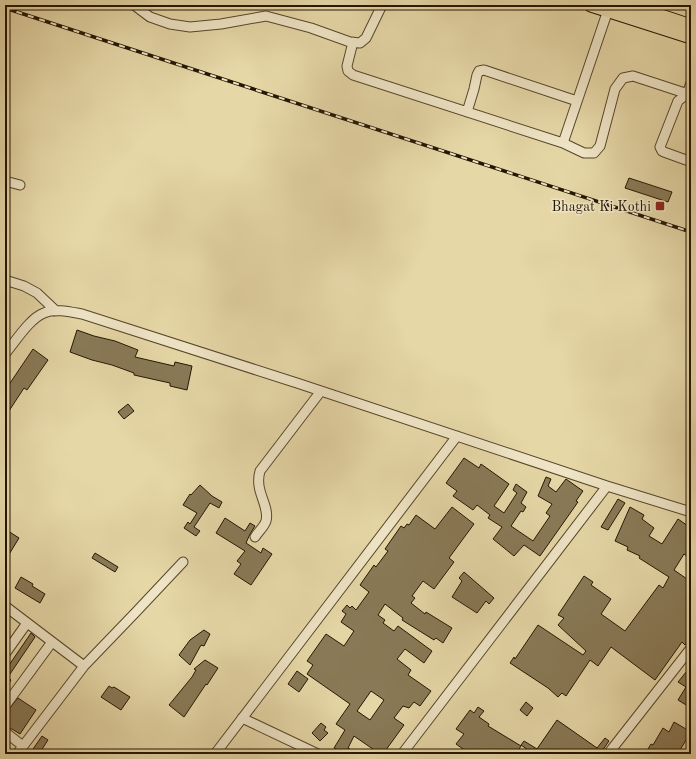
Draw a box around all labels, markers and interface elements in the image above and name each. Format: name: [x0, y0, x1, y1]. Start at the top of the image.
place label: Bhagat Ki Kothi: [551, 200, 651, 214]
marker: Bhagat Ki Kothi: [654, 200, 666, 212]

